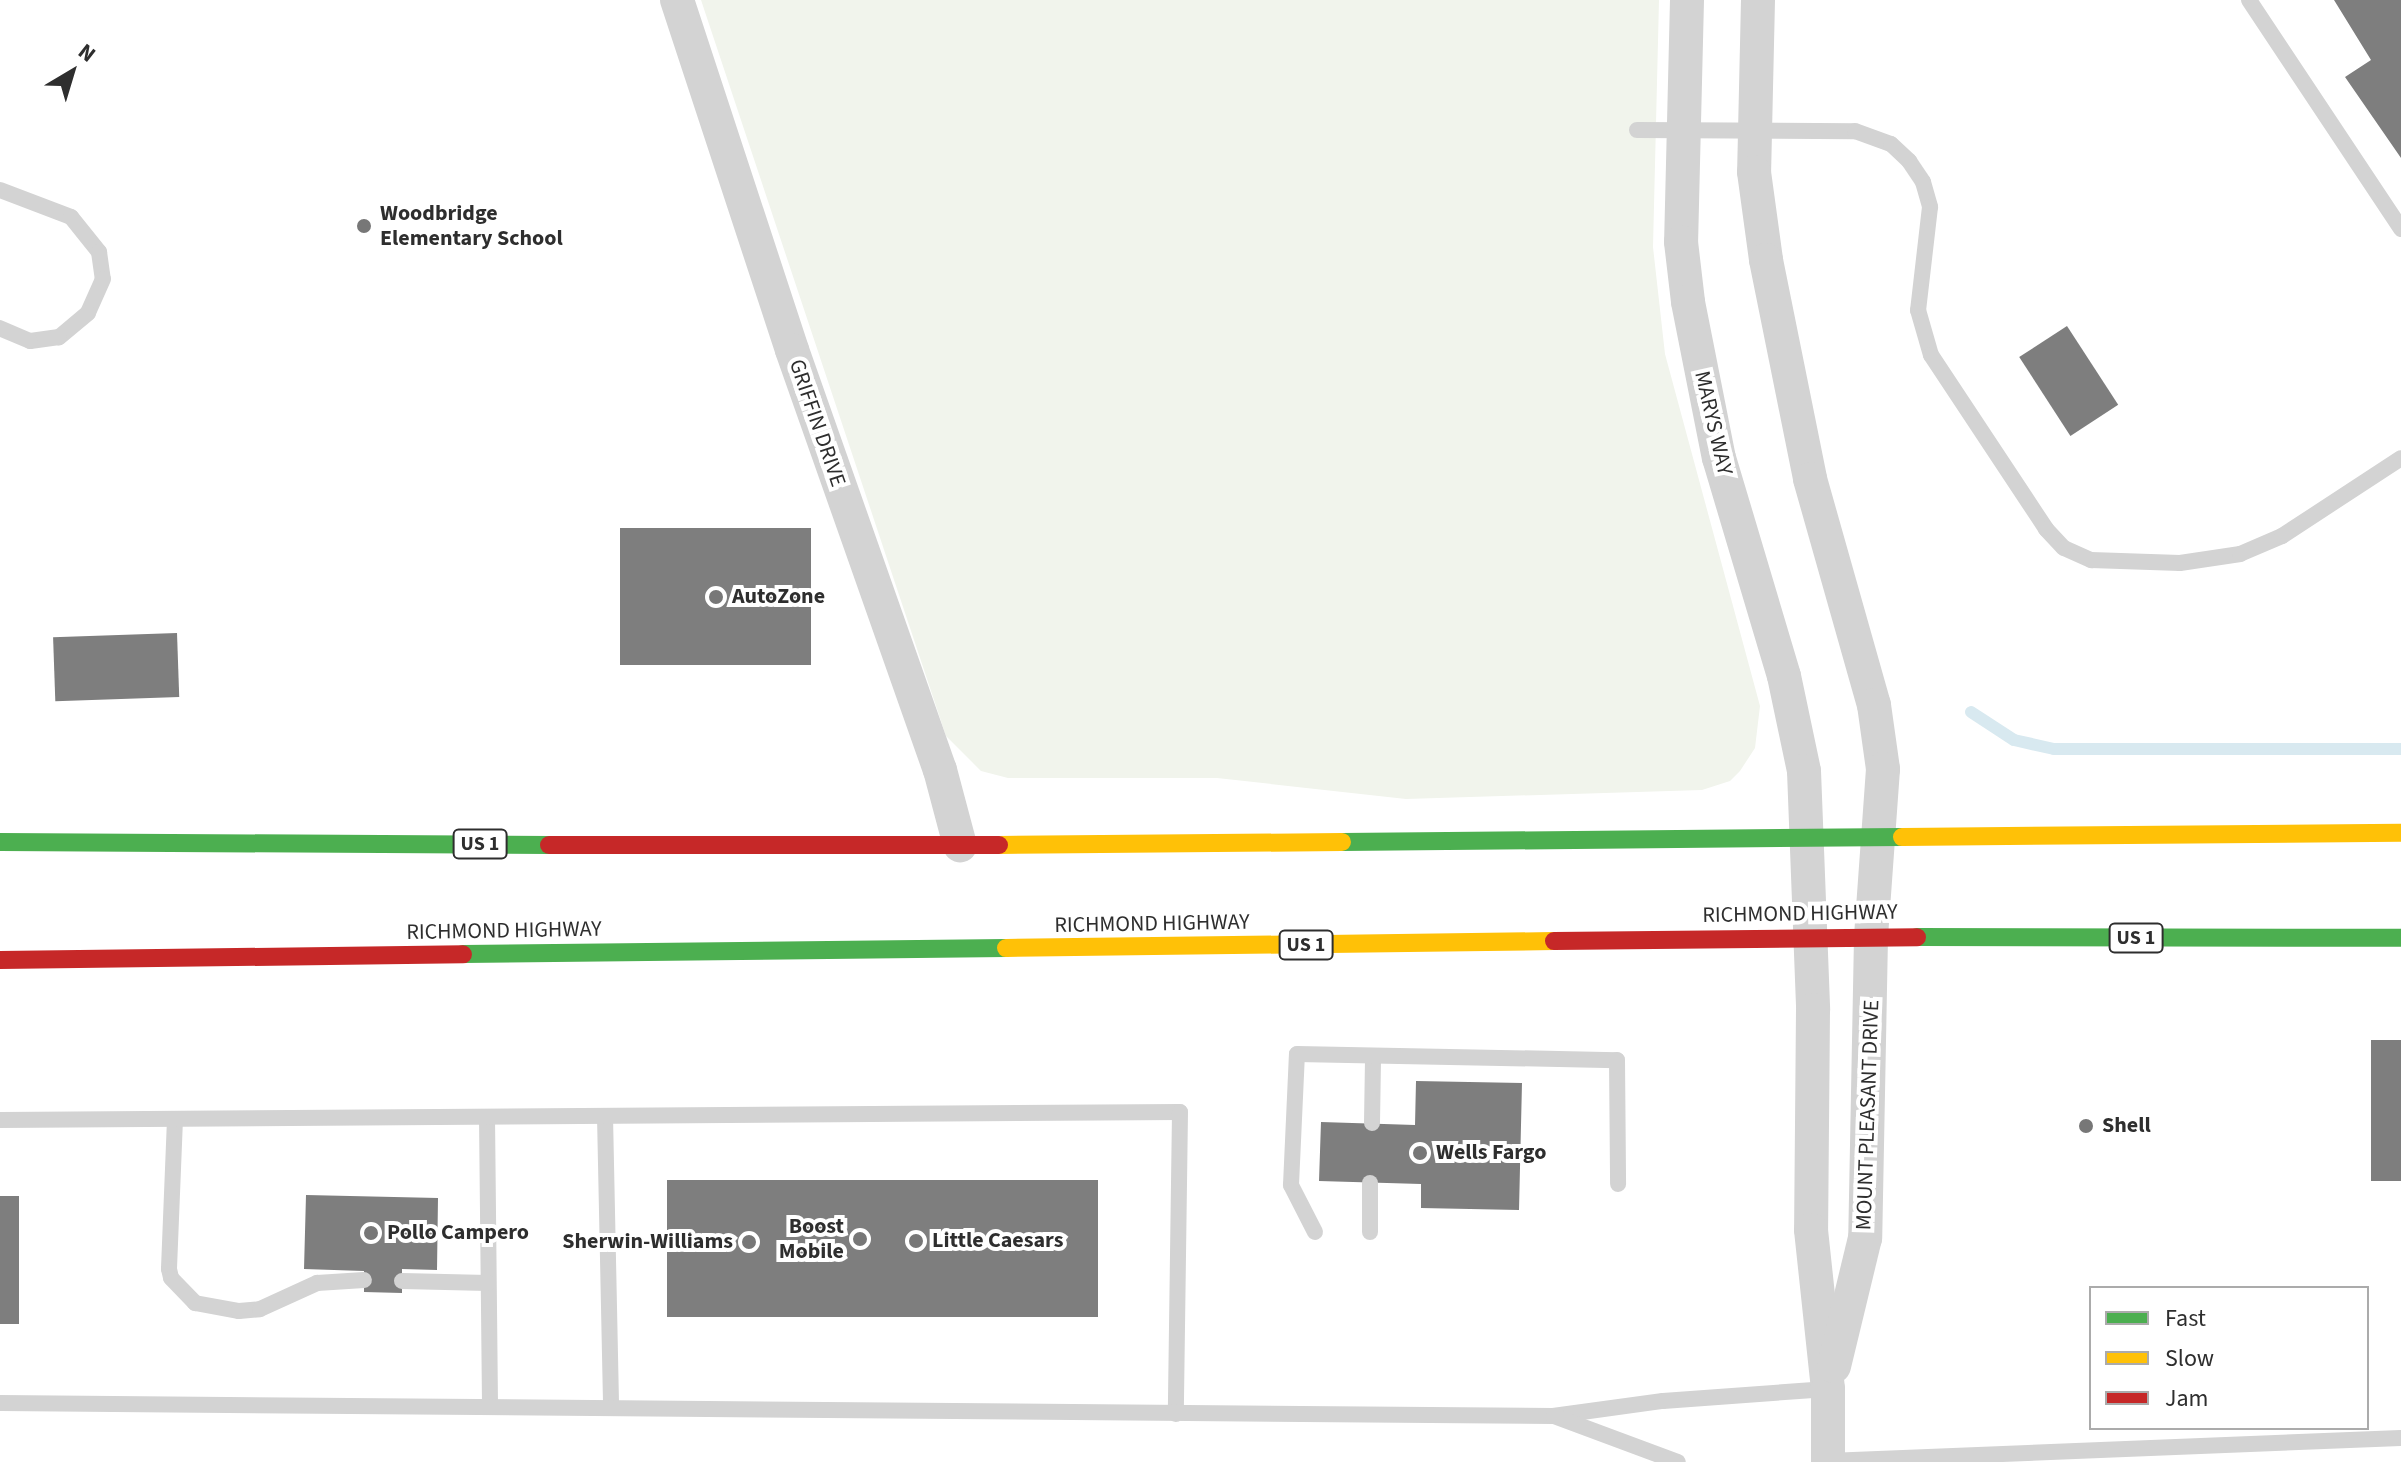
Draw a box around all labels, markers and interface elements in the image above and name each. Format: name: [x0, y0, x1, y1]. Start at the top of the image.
north arrow: [32, 32, 112, 112]
text: N: [71, 36, 102, 70]
place label: Woodbridge Elementary School: [380, 200, 563, 252]
marker: Woodbridge Elementary School: [355, 217, 373, 235]
street label: GRIFFIN DRIVE: [783, 356, 851, 490]
street label: MARYS WAY: [1688, 368, 1738, 478]
place label: AutoZone: [732, 584, 825, 610]
marker: AutoZone: [707, 588, 725, 606]
road number: US 1: [452, 828, 508, 860]
street label: RICHMOND HIGHWAY: [1702, 899, 1898, 929]
street label: RICHMOND HIGHWAY: [1054, 909, 1250, 939]
street label: RICHMOND HIGHWAY: [406, 916, 602, 946]
road number: US 1: [2108, 922, 2164, 954]
road number: US 1: [1278, 929, 1334, 961]
street label: MOUNT PLEASANT DRIVE: [1851, 999, 1885, 1231]
place label: Shell: [2102, 1113, 2151, 1139]
marker: Shell: [2077, 1117, 2095, 1135]
place label: Wells Fargo: [1436, 1140, 1546, 1166]
marker: Wells Fargo: [1411, 1144, 1429, 1162]
place label: Boost Mobile: [779, 1213, 844, 1264]
place label: Pollo Campero: [387, 1220, 529, 1246]
marker: Pollo Campero: [362, 1224, 380, 1242]
place label: Little Caesars: [932, 1228, 1063, 1254]
place label: Sherwin-Williams: [562, 1229, 733, 1255]
marker: Boost Mobile: [851, 1230, 869, 1248]
marker: Little Caesars: [907, 1232, 925, 1250]
marker: Sherwin-Williams: [740, 1233, 758, 1251]
legend: [2089, 1286, 2369, 1430]
text: Fast: [2165, 1301, 2206, 1336]
text: Slow: [2165, 1341, 2214, 1376]
text: Jam: [2165, 1381, 2209, 1416]

